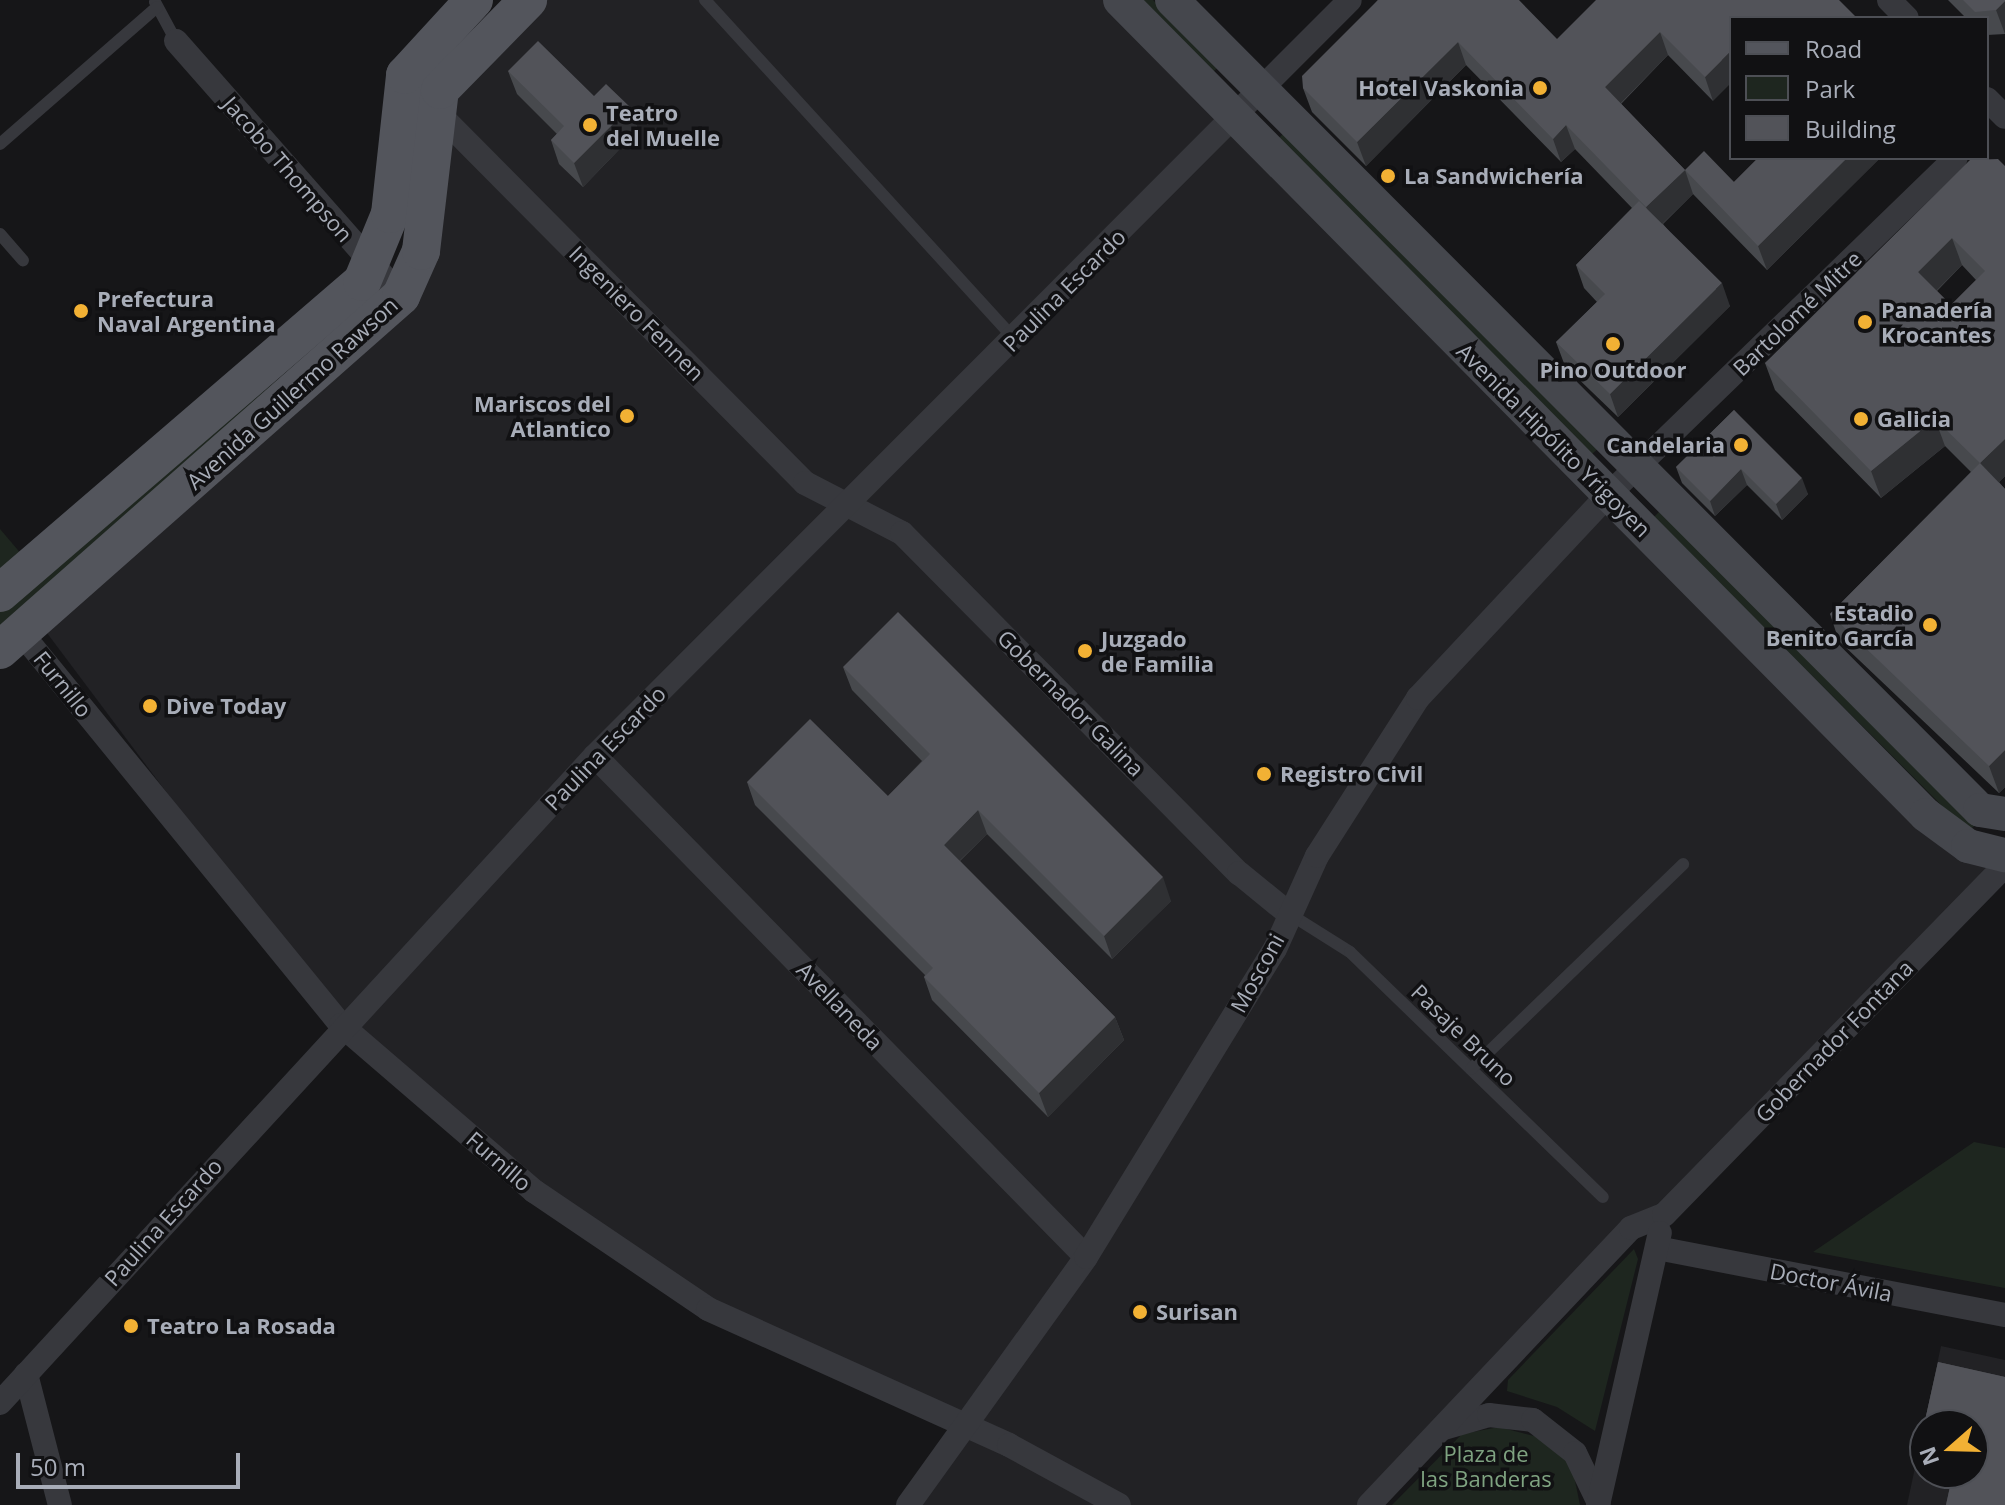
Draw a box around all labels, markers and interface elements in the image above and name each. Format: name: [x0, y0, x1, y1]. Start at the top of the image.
legend: [1729, 16, 1989, 160]
text: Road: [1805, 32, 1862, 65]
text: Park: [1805, 72, 1855, 105]
place label: Hotel Vaskonia: [1358, 75, 1524, 101]
marker: Hotel Vaskonia: [1531, 79, 1549, 97]
street label: Jacobo Thompson: [218, 91, 358, 247]
place label: Teatro del Muelle: [606, 99, 720, 150]
text: Building: [1805, 112, 1896, 145]
marker: Teatro del Muelle: [581, 116, 599, 134]
place label: La Sandwichería: [1404, 163, 1584, 189]
marker: La Sandwichería: [1379, 167, 1397, 185]
street label: Paulina Escardo: [997, 223, 1131, 357]
street label: Ingeniero Fennen: [564, 240, 710, 386]
street label: Bartolomé Mitre: [1727, 245, 1867, 381]
place label: Prefectura Naval Argentina: [97, 285, 275, 336]
street label: Avenida Guillermo Rawson: [181, 291, 403, 495]
place label: Panadería Krocantes: [1881, 296, 1993, 348]
marker: Prefectura Naval Argentina: [72, 302, 90, 320]
marker: Panadería Krocantes: [1856, 313, 1874, 331]
marker: Pino Outdoor: [1604, 335, 1622, 353]
street label: Avenida Hipólito Yrigoyen: [1452, 338, 1656, 542]
place label: Pino Outdoor: [1540, 357, 1686, 383]
place label: Mariscos del Atlantico: [474, 390, 611, 442]
place label: Galicia: [1877, 406, 1951, 432]
marker: Mariscos del Atlantico: [618, 407, 636, 425]
marker: Galicia: [1852, 410, 1870, 428]
place label: Candelaria: [1606, 432, 1725, 458]
marker: Candelaria: [1732, 436, 1750, 454]
place label: Estadio Benito García: [1766, 599, 1914, 650]
marker: Estadio Benito García: [1921, 616, 1939, 634]
street label: Gobernador Galina: [992, 624, 1150, 782]
place label: Juzgado de Familia: [1101, 625, 1214, 676]
marker: Juzgado de Familia: [1076, 642, 1094, 660]
street label: Furnillo: [28, 646, 98, 722]
street label: Paulina Escardo: [539, 680, 671, 816]
place label: Dive Today: [166, 693, 286, 719]
marker: Dive Today: [141, 697, 159, 715]
place label: Registro Civil: [1280, 761, 1423, 787]
marker: Registro Civil: [1255, 765, 1273, 783]
street label: Mosconi: [1225, 929, 1289, 1017]
street label: Gobernador Fontana: [1750, 954, 1918, 1128]
street label: Avellaneda: [792, 957, 888, 1055]
street label: Pasaje Bruno: [1406, 979, 1522, 1091]
street label: Furnillo: [461, 1126, 537, 1196]
street label: Paulina Escardo: [99, 1153, 227, 1291]
street label: Doctor Ávila: [1768, 1257, 1894, 1307]
place label: Surisan: [1156, 1299, 1238, 1325]
marker: Surisan: [1131, 1303, 1149, 1321]
place label: Teatro La Rosada: [147, 1313, 336, 1339]
marker: Teatro La Rosada: [122, 1317, 140, 1335]
north arrow: [1909, 1409, 1989, 1489]
scale bar: [20, 1437, 244, 1487]
park label: Plaza de las Banderas: [1420, 1440, 1552, 1492]
text: N: [1911, 1443, 1945, 1470]
text: 50 m: [30, 1450, 86, 1483]

